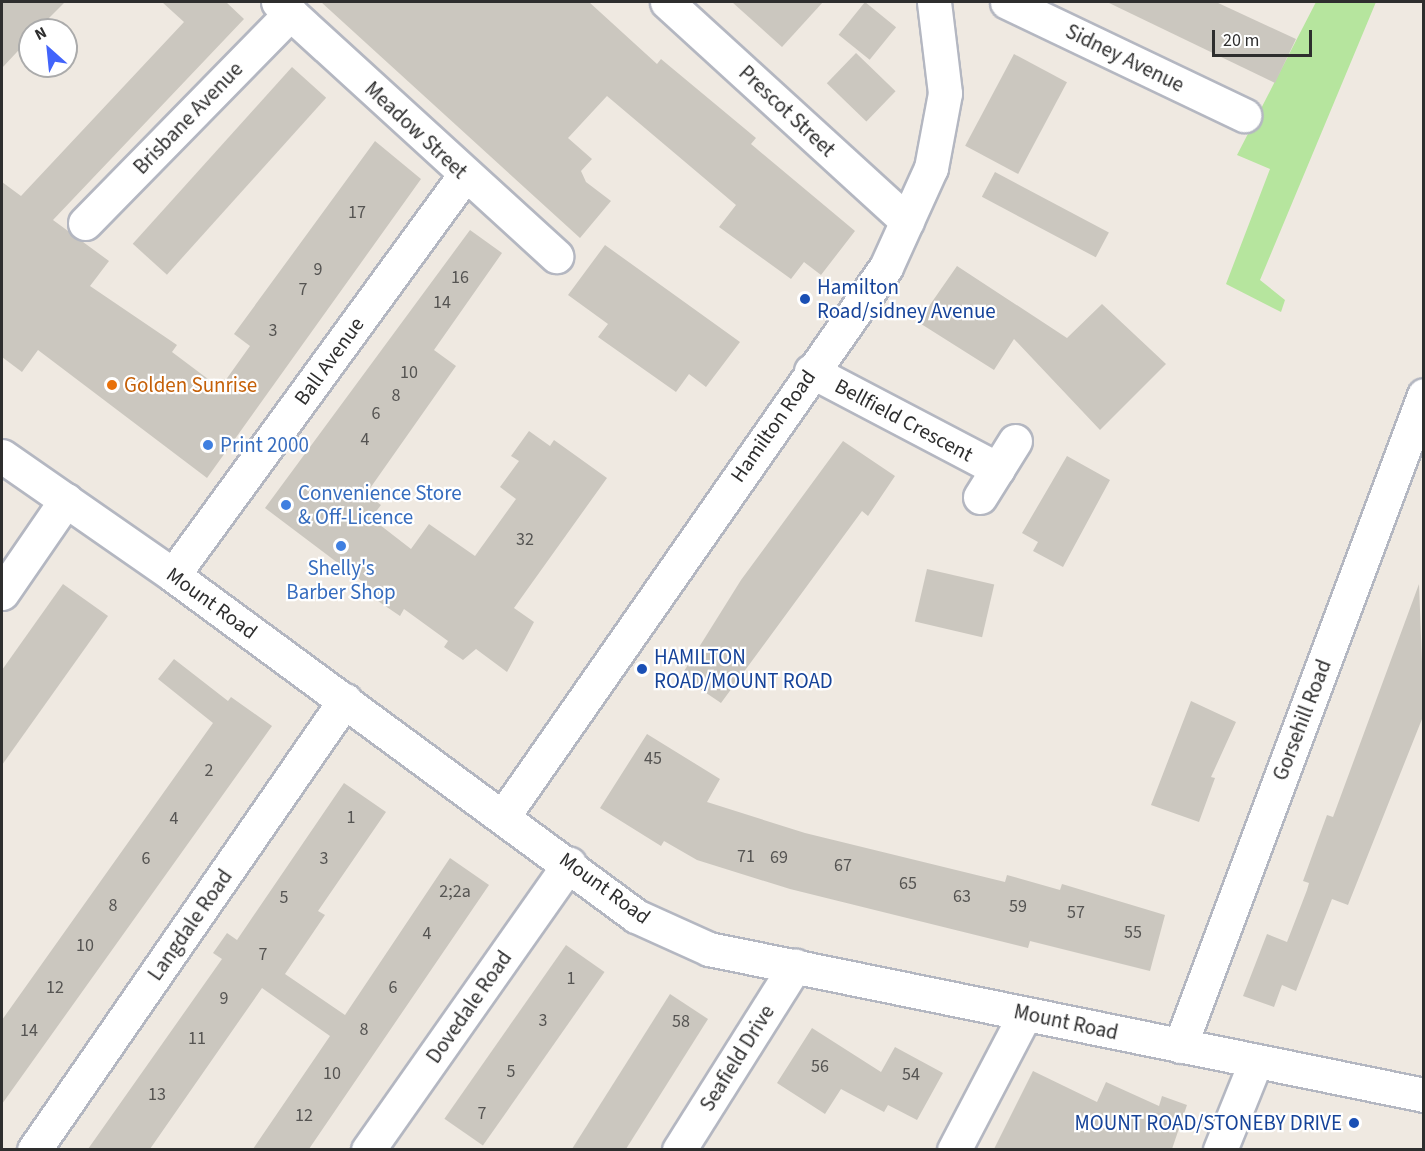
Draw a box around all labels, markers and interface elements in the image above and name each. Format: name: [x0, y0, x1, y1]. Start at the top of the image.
north arrow: [18, 18, 78, 78]
street label: Sidney Avenue: [1062, 18, 1188, 98]
scale bar: [1215, 18, 1316, 56]
text: N: [31, 22, 50, 46]
text: 20 m: [1223, 28, 1259, 53]
street label: Brisbane Avenue: [128, 57, 248, 179]
street label: Prescot Street: [734, 60, 840, 162]
street label: Meadow Street: [360, 76, 472, 184]
house number: 17: [348, 202, 366, 224]
house number: 9: [314, 259, 322, 281]
house number: 16: [451, 267, 469, 289]
place label: Hamilton Road/sidney Avenue: [817, 274, 996, 324]
house number: 7: [299, 279, 307, 301]
house number: 14: [433, 292, 451, 314]
marker: Hamilton Road/sidney Avenue: [798, 292, 812, 306]
street label: Ball Avenue: [289, 312, 369, 410]
house number: 3: [269, 320, 277, 342]
house number: 10: [400, 362, 418, 384]
street label: Hamilton Road: [725, 365, 821, 487]
place label: Golden Sunrise: [124, 372, 257, 398]
street label: Bellfield Crescent: [831, 373, 977, 467]
marker: Golden Sunrise: [105, 378, 119, 392]
house number: 8: [392, 385, 400, 407]
house number: 6: [372, 403, 380, 425]
house number: 4: [361, 429, 369, 451]
place label: Print 2000: [220, 432, 309, 458]
marker: Print 2000: [201, 438, 215, 452]
place label: Convenience Store & Off-Licence: [298, 480, 462, 530]
marker: Convenience Store & Off-Licence: [279, 498, 293, 512]
house number: 32: [516, 529, 534, 551]
marker: Shelly's Barber Shop: [334, 539, 348, 553]
place label: Shelly's Barber Shop: [286, 555, 396, 605]
street label: Mount Road: [162, 562, 262, 644]
place label: HAMILTON ROAD/MOUNT ROAD: [654, 644, 833, 694]
street label: Gorsehill Road: [1267, 656, 1337, 784]
marker: HAMILTON ROAD/MOUNT ROAD: [635, 662, 649, 676]
house number: 45: [644, 748, 662, 770]
house number: 2: [205, 760, 213, 782]
house number: 1: [347, 807, 355, 829]
house number: 4: [170, 808, 178, 830]
house number: 71: [737, 846, 755, 868]
street label: Mount Road: [555, 847, 655, 929]
house number: 69: [770, 847, 788, 869]
house number: 6: [142, 848, 150, 870]
house number: 3: [320, 848, 328, 870]
house number: 67: [834, 855, 852, 877]
street label: Langdale Road: [142, 865, 238, 985]
house number: 65: [899, 873, 917, 895]
house number: 2;2a: [439, 881, 471, 903]
house number: 63: [953, 886, 971, 908]
house number: 5: [280, 887, 288, 909]
house number: 8: [109, 895, 117, 917]
house number: 59: [1009, 896, 1027, 918]
house number: 57: [1067, 902, 1085, 924]
house number: 55: [1124, 922, 1142, 944]
house number: 4: [423, 923, 431, 945]
house number: 10: [76, 935, 94, 957]
house number: 7: [259, 944, 267, 966]
street label: Dovedale Road: [421, 946, 517, 1068]
house number: 1: [567, 968, 575, 990]
house number: 12: [46, 977, 64, 999]
house number: 6: [389, 977, 397, 999]
house number: 9: [220, 988, 228, 1010]
street label: Mount Road: [1012, 999, 1120, 1045]
street label: Seafield Drive: [694, 1000, 780, 1116]
house number: 3: [539, 1010, 547, 1032]
house number: 58: [672, 1011, 690, 1033]
house number: 8: [360, 1019, 368, 1041]
house number: 14: [20, 1020, 38, 1042]
house number: 11: [188, 1028, 206, 1050]
house number: 56: [811, 1056, 829, 1078]
house number: 5: [507, 1061, 515, 1083]
house number: 10: [323, 1063, 341, 1085]
house number: 54: [902, 1064, 920, 1086]
house number: 13: [148, 1084, 166, 1106]
house number: 7: [478, 1103, 486, 1125]
house number: 12: [295, 1105, 313, 1127]
place label: MOUNT ROAD/STONEBY DRIVE: [1075, 1110, 1342, 1136]
marker: MOUNT ROAD/STONEBY DRIVE: [1347, 1116, 1361, 1130]

